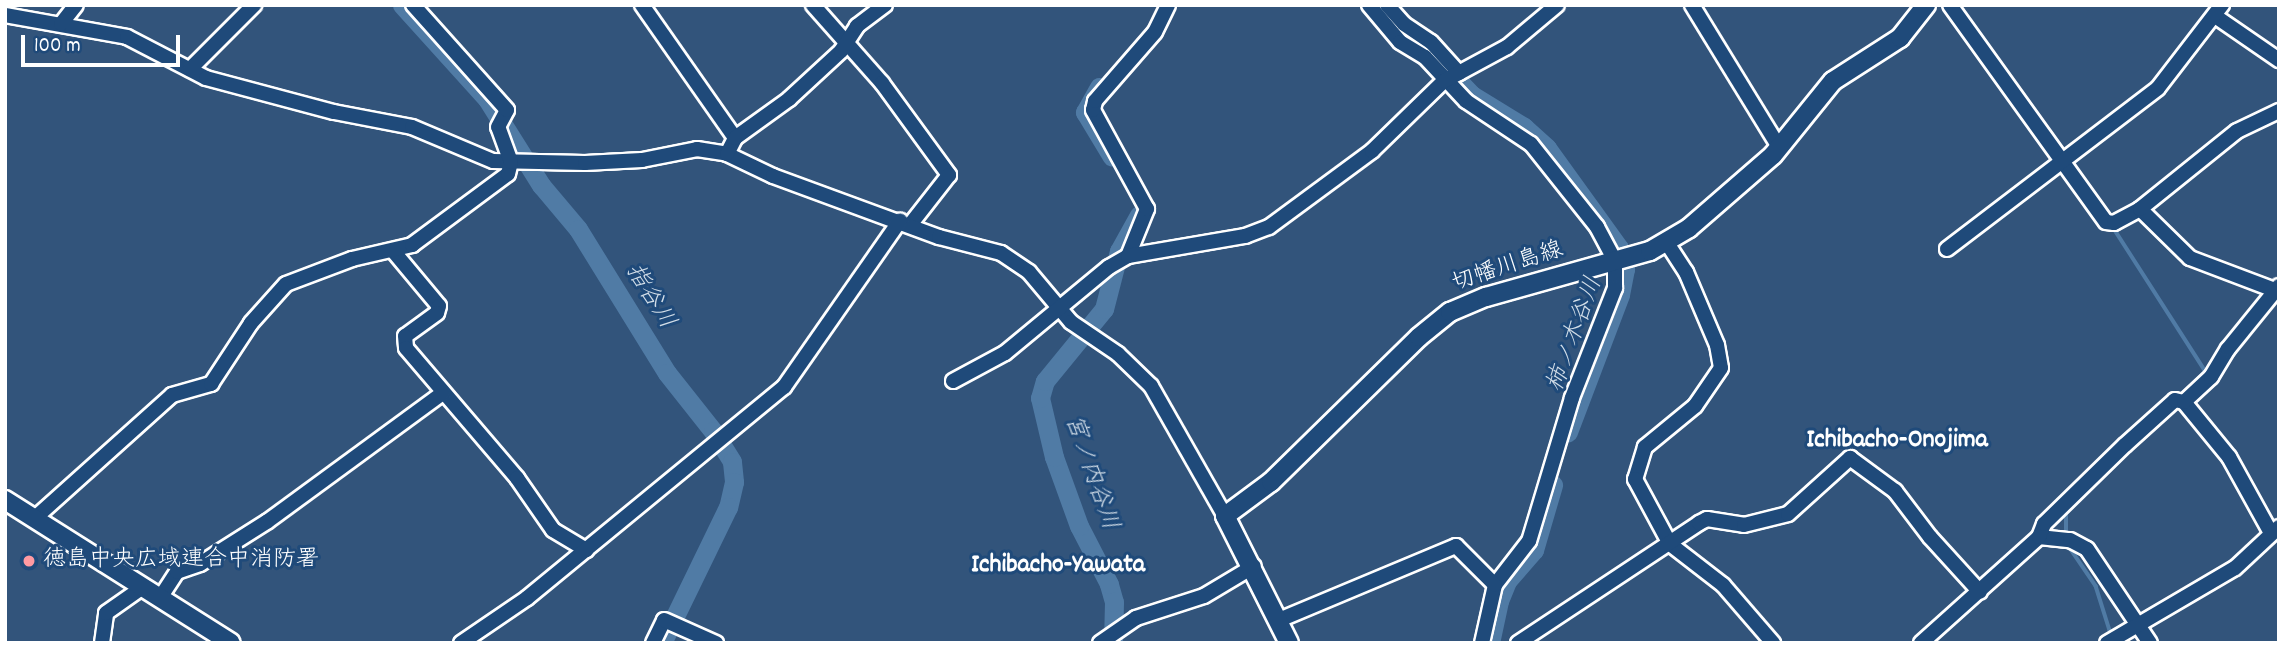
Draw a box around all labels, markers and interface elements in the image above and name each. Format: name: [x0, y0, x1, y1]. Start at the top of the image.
scale bar: [24, 21, 184, 65]
text: 100 m: [34, 32, 81, 62]
street label: 切幡川島線: [1449, 237, 1567, 299]
water label: 指谷川: [618, 259, 680, 335]
water label: 柿ノ木谷川: [1542, 274, 1610, 396]
water label: 宮ノ内谷川: [1057, 412, 1123, 534]
district label: Ichibacho-Onojima: [1806, 425, 1988, 457]
place label: 徳島中央広域連合中消防署: [43, 547, 319, 575]
district label: Ichibacho-Yawata: [971, 550, 1145, 582]
marker: 徳島中央広域連合中消防署: [21, 553, 37, 569]

